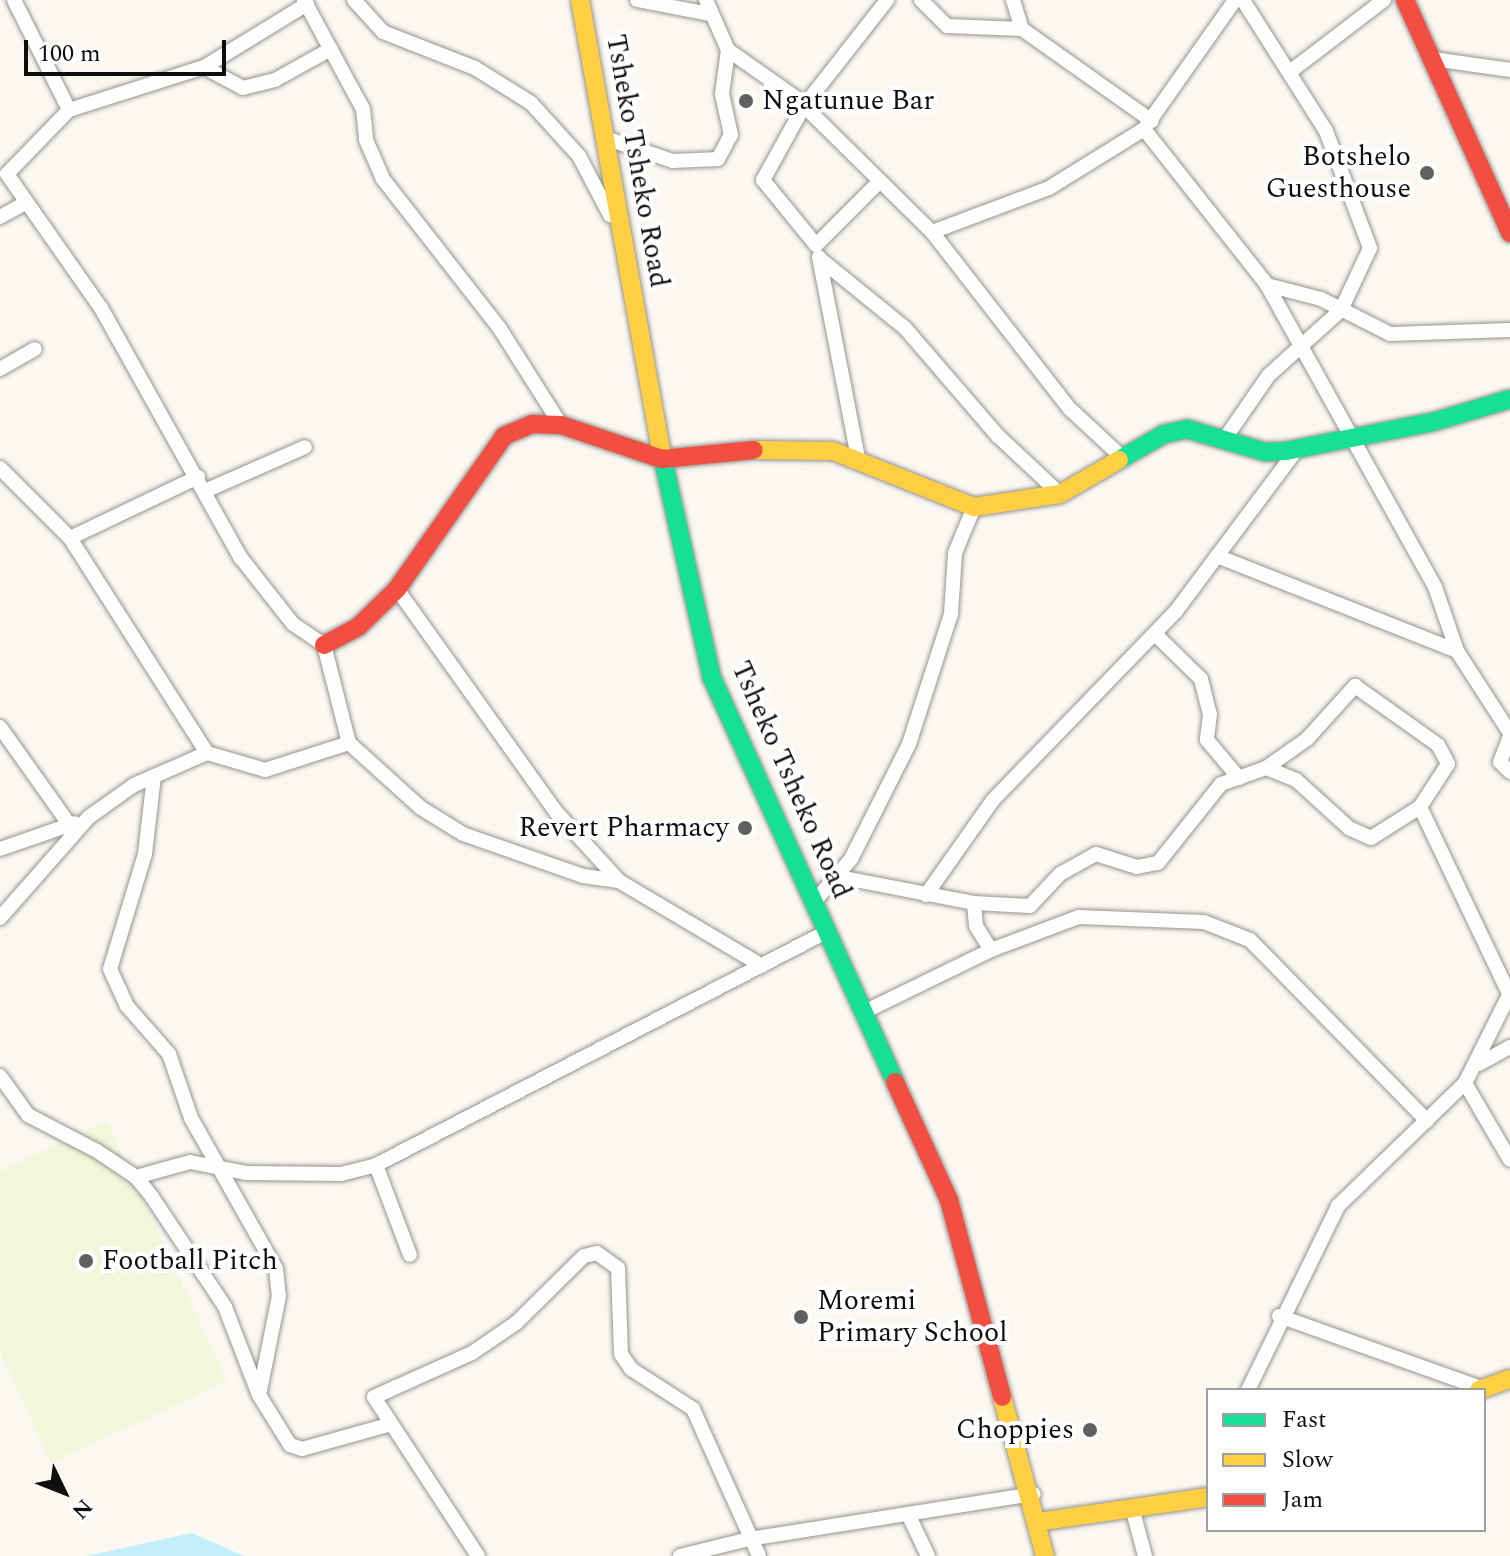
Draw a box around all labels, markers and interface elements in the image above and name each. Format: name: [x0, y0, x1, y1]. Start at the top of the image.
scale bar: [28, 24, 230, 74]
street label: Tsheko Tsheko Road: [598, 32, 676, 290]
text: 100 m: [38, 36, 101, 72]
place label: Ngatunue Bar: [762, 84, 934, 118]
marker: Ngatunue Bar: [737, 92, 755, 110]
place label: Botshelo Guesthouse: [1266, 140, 1411, 206]
marker: Botshelo Guesthouse: [1418, 164, 1436, 182]
street label: Tsheko Tsheko Road: [724, 656, 858, 904]
place label: Revert Pharmacy: [519, 811, 729, 845]
marker: Revert Pharmacy: [736, 819, 754, 837]
place label: Football Pitch: [102, 1244, 278, 1278]
marker: Football Pitch: [77, 1252, 95, 1270]
place label: Moremi Primary School: [817, 1284, 1007, 1350]
marker: Moremi Primary School: [792, 1308, 810, 1326]
legend: [1206, 1388, 1486, 1532]
text: Fast: [1282, 1402, 1327, 1438]
place label: Choppies: [956, 1413, 1074, 1447]
marker: Choppies: [1081, 1421, 1099, 1439]
text: Slow: [1282, 1442, 1333, 1478]
north arrow: [24, 1452, 104, 1532]
text: Jam: [1282, 1482, 1323, 1518]
text: N: [64, 1491, 100, 1527]

